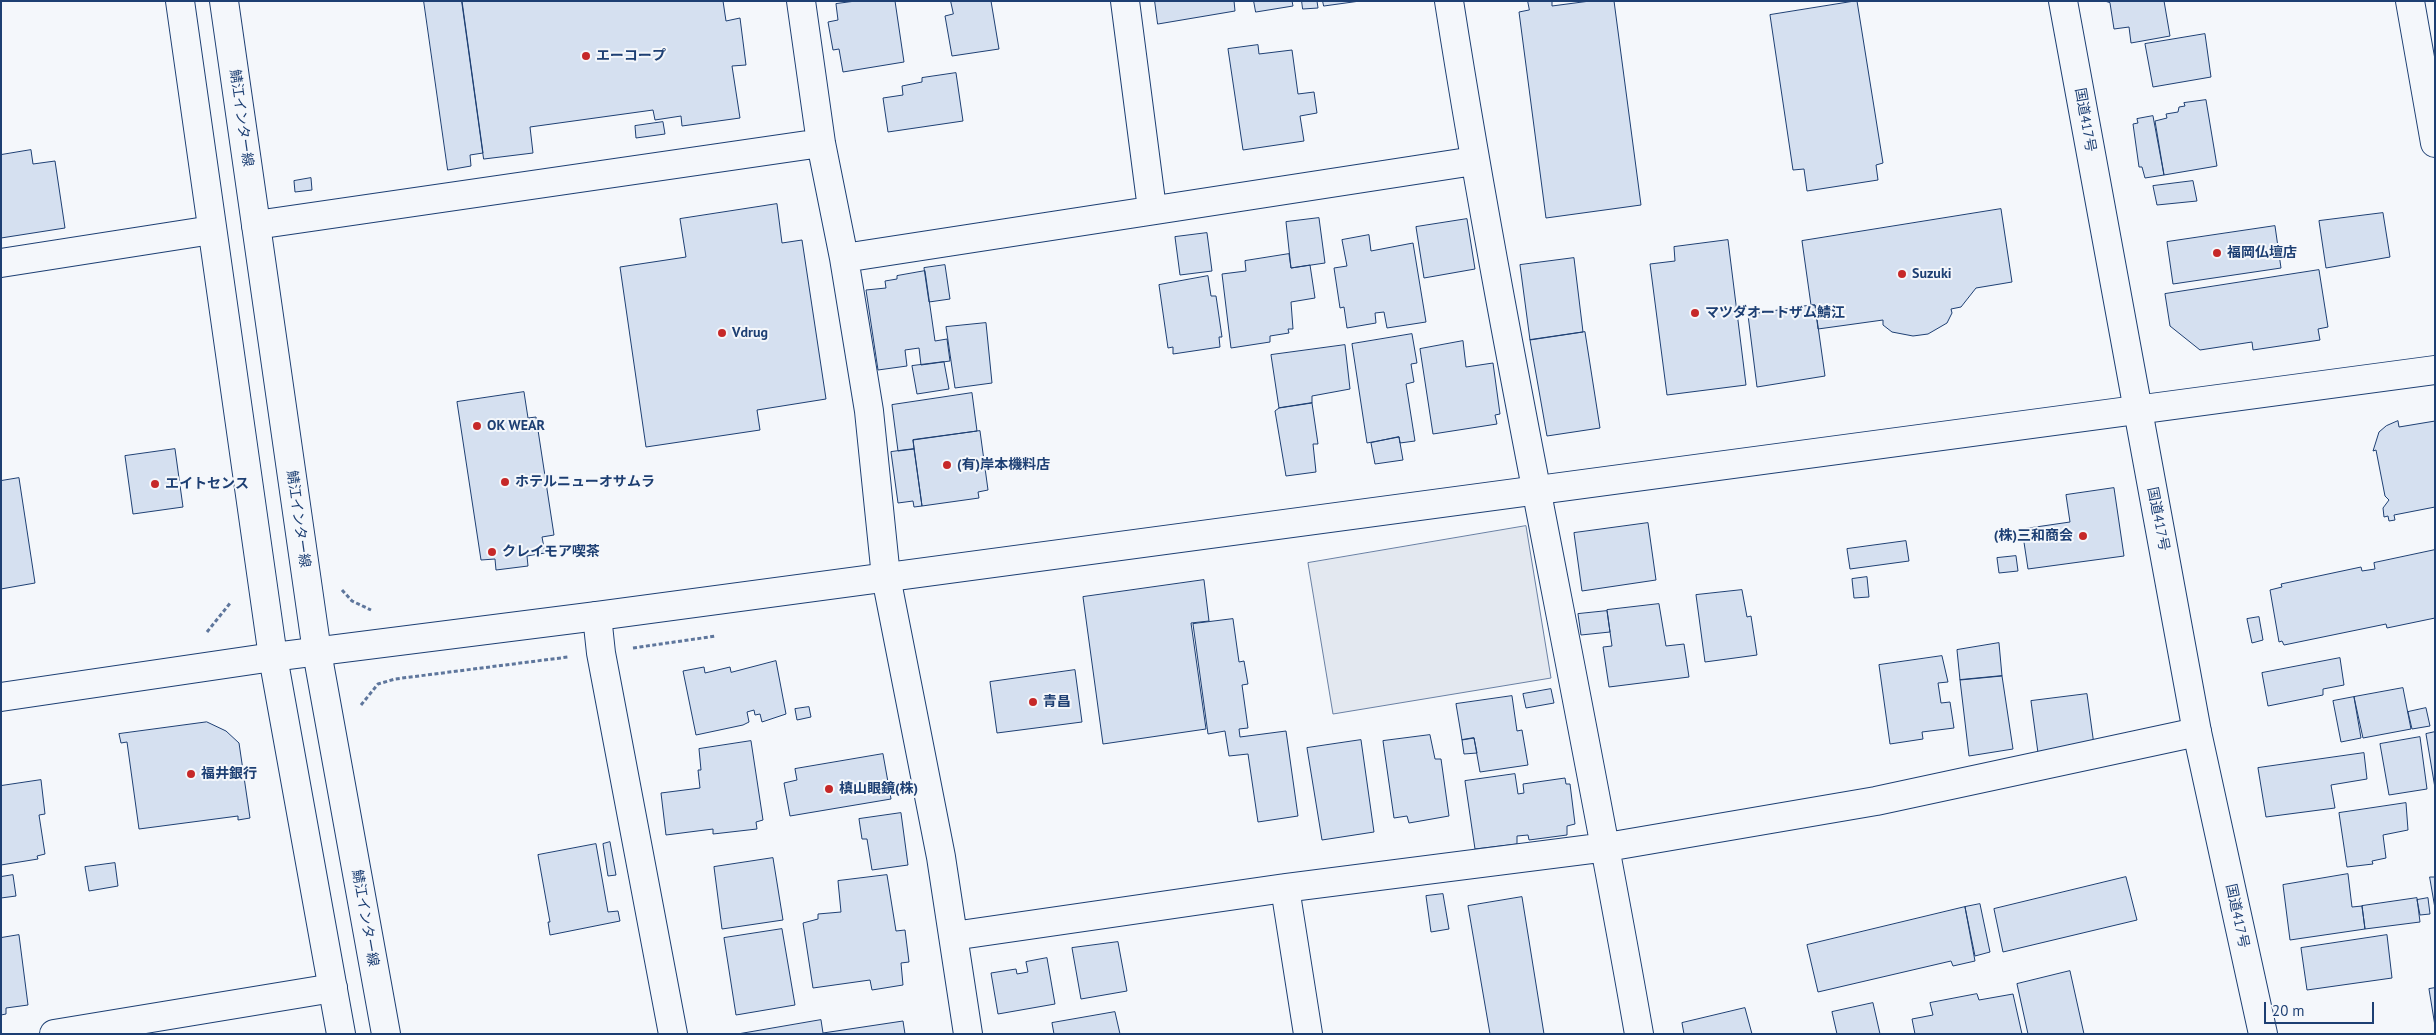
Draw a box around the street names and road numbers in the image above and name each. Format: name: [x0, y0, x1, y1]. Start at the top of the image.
street label: 鯖江インター線: [226, 68, 256, 168]
street label: 国道417号: [2071, 87, 2099, 153]
street label: 鯖江インター線: [283, 469, 313, 569]
street label: 国道417号: [2144, 486, 2172, 552]
street label: 鯖江インター線: [348, 868, 382, 968]
street label: 国道417号: [2222, 883, 2252, 949]

